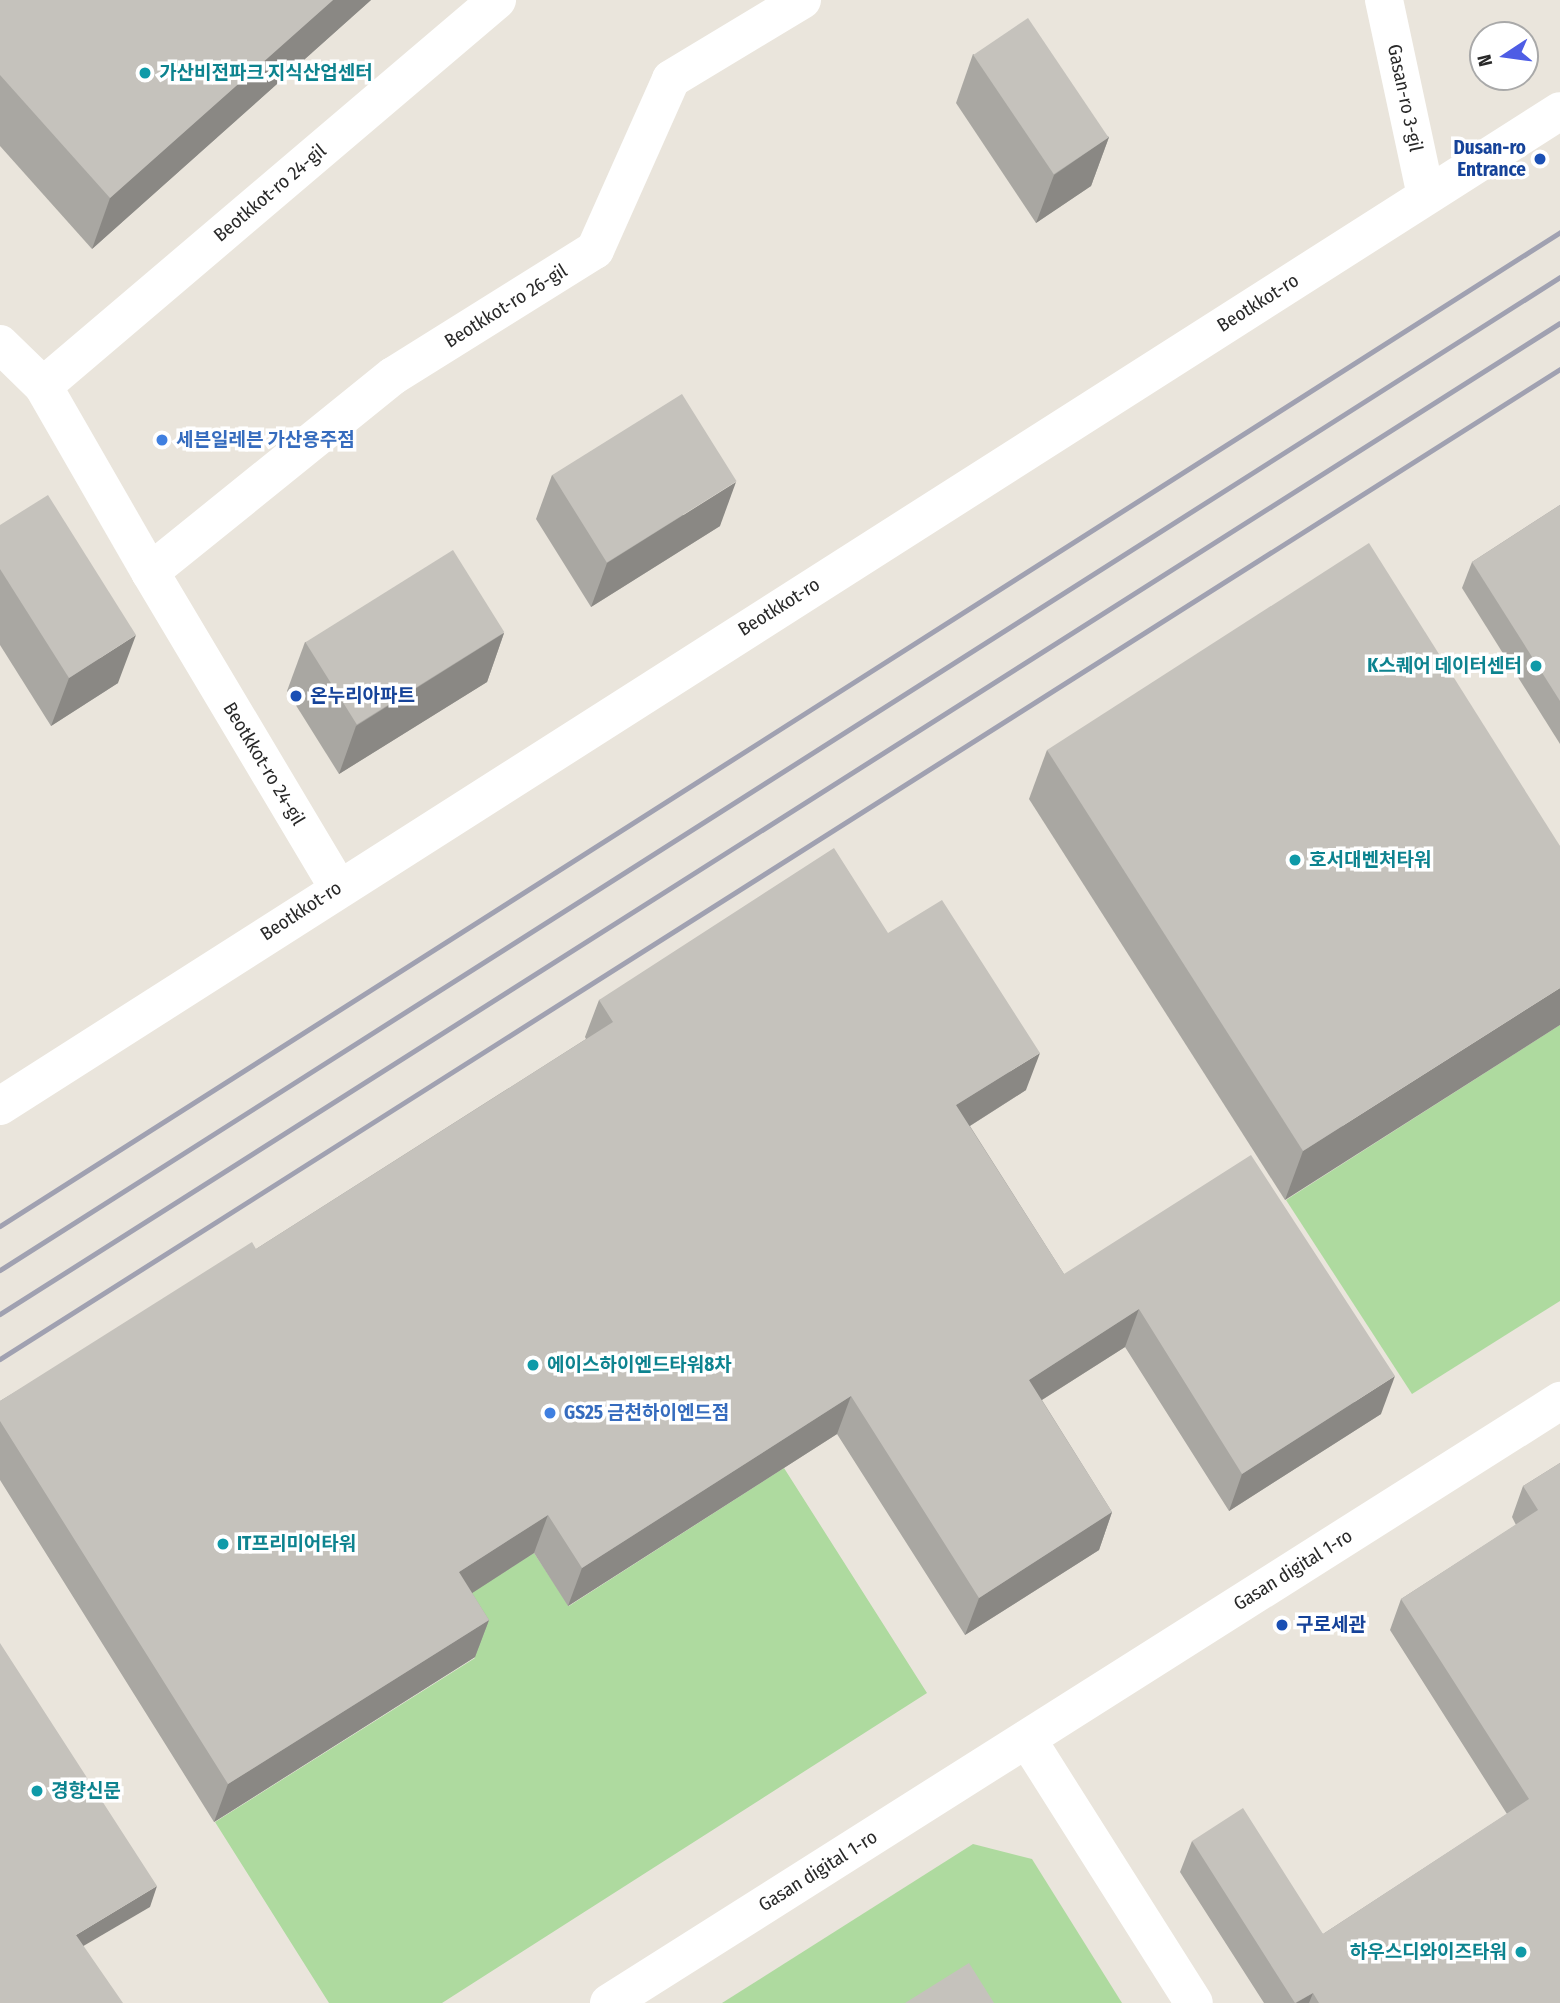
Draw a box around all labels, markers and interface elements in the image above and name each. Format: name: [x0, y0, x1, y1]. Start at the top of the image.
north arrow: [1469, 21, 1539, 91]
street label: Gasan-ro 3-gil: [1382, 42, 1428, 154]
text: N: [1473, 52, 1497, 69]
place label: 가산비전파크 지식산업센터: [159, 62, 373, 84]
marker: 가산비전파크 지식산업센터: [137, 65, 153, 81]
place label: Dusan-ro Entrance: [1454, 137, 1526, 181]
street label: Beotkkot-ro 24-gil: [209, 139, 331, 247]
marker: Dusan-ro Entrance: [1532, 151, 1548, 167]
street label: Beotkkot-ro 26-gil: [441, 259, 571, 353]
street label: Beotkkot-ro: [1213, 269, 1303, 337]
place label: 세븐일레븐 가산용주점: [176, 429, 355, 451]
marker: 세븐일레븐 가산용주점: [154, 432, 170, 448]
street label: Beotkkot-ro: [734, 573, 824, 641]
place label: K스퀘어 데이터센터: [1367, 655, 1522, 677]
marker: K스퀘어 데이터센터: [1528, 658, 1544, 674]
place label: 온누리아파트: [310, 685, 415, 707]
marker: 온누리아파트: [288, 688, 304, 704]
street label: Beotkkot-ro 24-gil: [218, 698, 310, 830]
place label: 호서대벤처타워: [1309, 849, 1431, 871]
marker: 호서대벤처타워: [1287, 852, 1303, 868]
street label: Beotkkot-ro: [256, 876, 346, 946]
place label: 에이스하이엔드타워8차: [547, 1354, 732, 1376]
marker: 에이스하이엔드타워8차: [525, 1357, 541, 1373]
place label: GS25 금천하이엔드점: [564, 1402, 729, 1424]
marker: GS25 금천하이엔드점: [542, 1405, 558, 1421]
street label: Gasan digital 1-ro: [1229, 1524, 1357, 1616]
place label: IT프리미어타워: [237, 1533, 356, 1555]
marker: IT프리미어타워: [215, 1536, 231, 1552]
place label: 구로세관: [1296, 1614, 1366, 1636]
marker: 구로세관: [1274, 1617, 1290, 1633]
place label: 경향신문: [51, 1780, 121, 1802]
marker: 경향신문: [29, 1783, 45, 1799]
street label: Gasan digital 1-ro: [754, 1825, 882, 1917]
place label: 하우스디와이즈타워: [1350, 1941, 1507, 1963]
marker: 하우스디와이즈타워: [1513, 1944, 1529, 1960]

